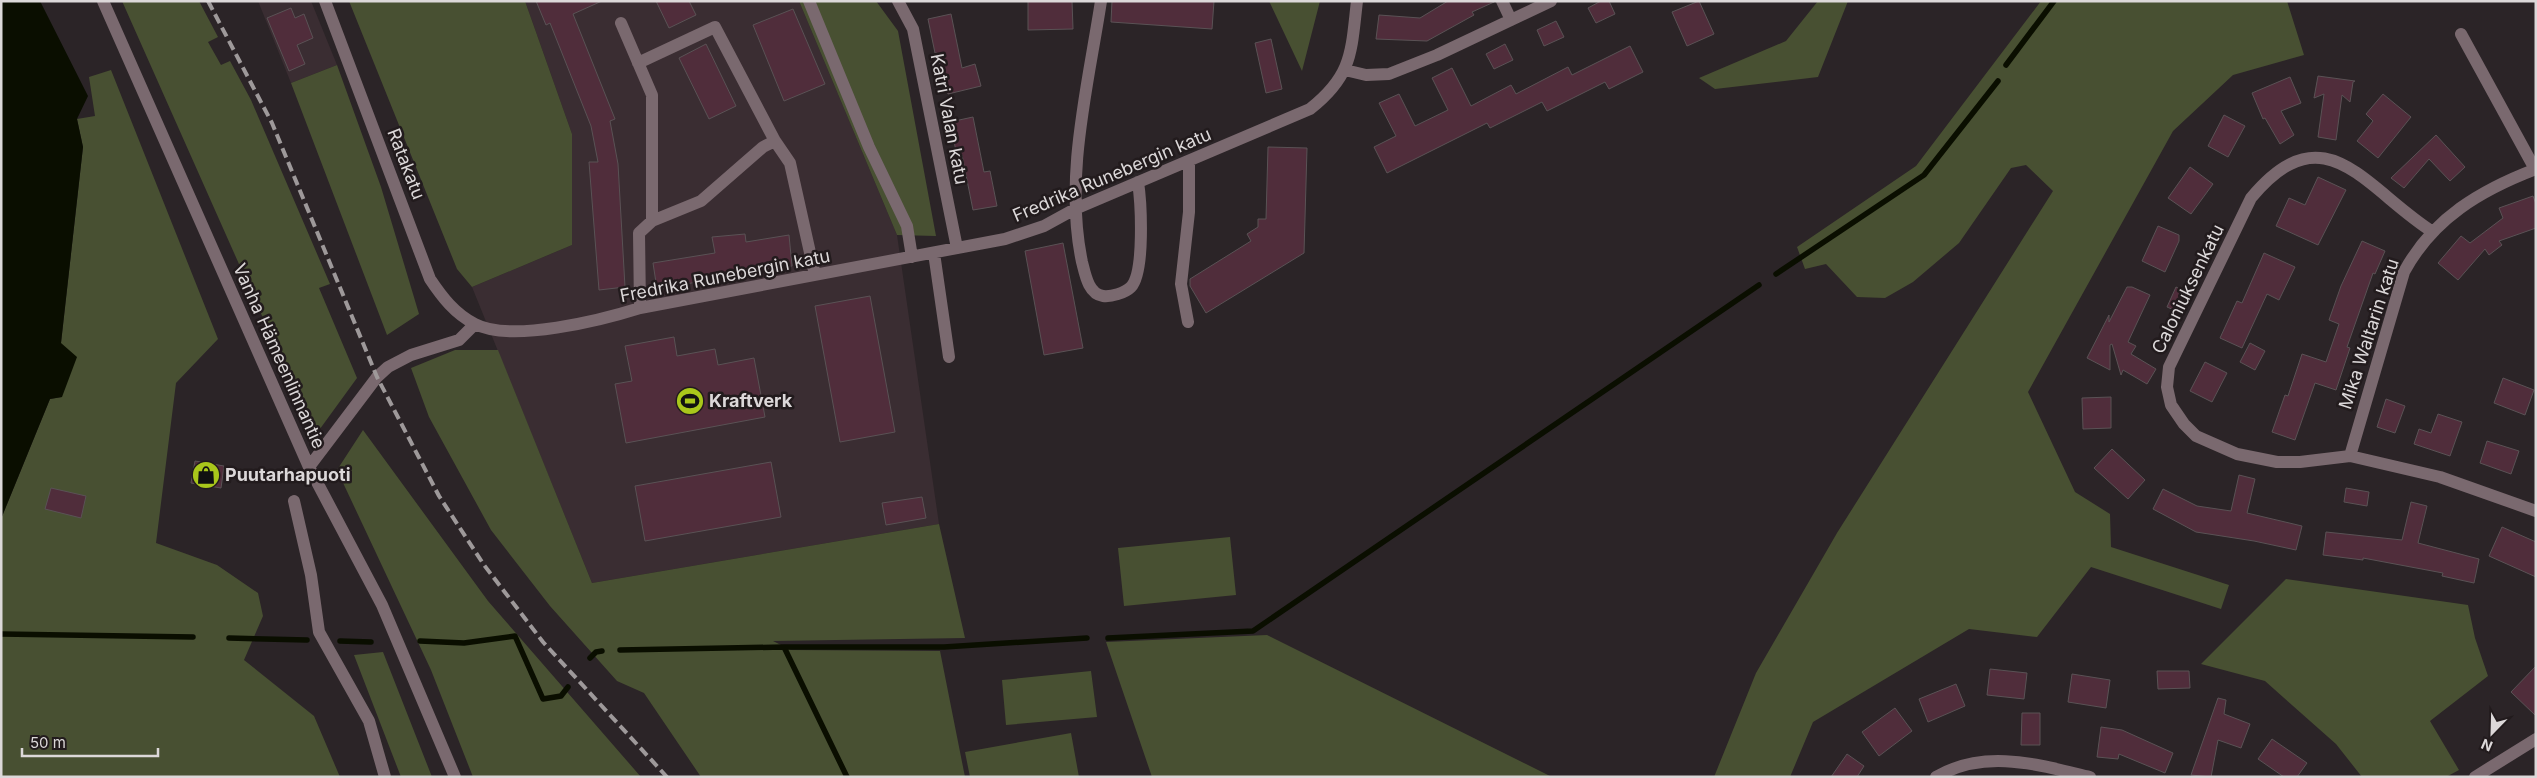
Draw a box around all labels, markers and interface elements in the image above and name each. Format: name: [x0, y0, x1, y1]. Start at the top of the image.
street label: Katri Valan katu: [927, 52, 972, 186]
street label: Fredrika Runebergin katu: [1009, 123, 1214, 226]
street label: Ratakatu: [383, 125, 430, 202]
street label: Caloniuksenkatu: [2147, 221, 2228, 357]
street label: Fredrika Runebergin katu: [618, 245, 832, 306]
street label: Mika Waltarin katu: [2334, 256, 2403, 412]
street label: Vanha Hämeenlinnantie: [229, 260, 330, 452]
sports icon: Kraftverk: [675, 386, 705, 416]
place label: Kraftverk: [709, 390, 793, 411]
shop icon: Puutarhapuoti: [191, 460, 221, 490]
place label: Puutarhapuoti: [225, 464, 351, 485]
north arrow: [2467, 708, 2517, 758]
scale bar: [22, 726, 159, 758]
text: 50 m: [30, 733, 66, 752]
text: N: [2478, 736, 2495, 755]

